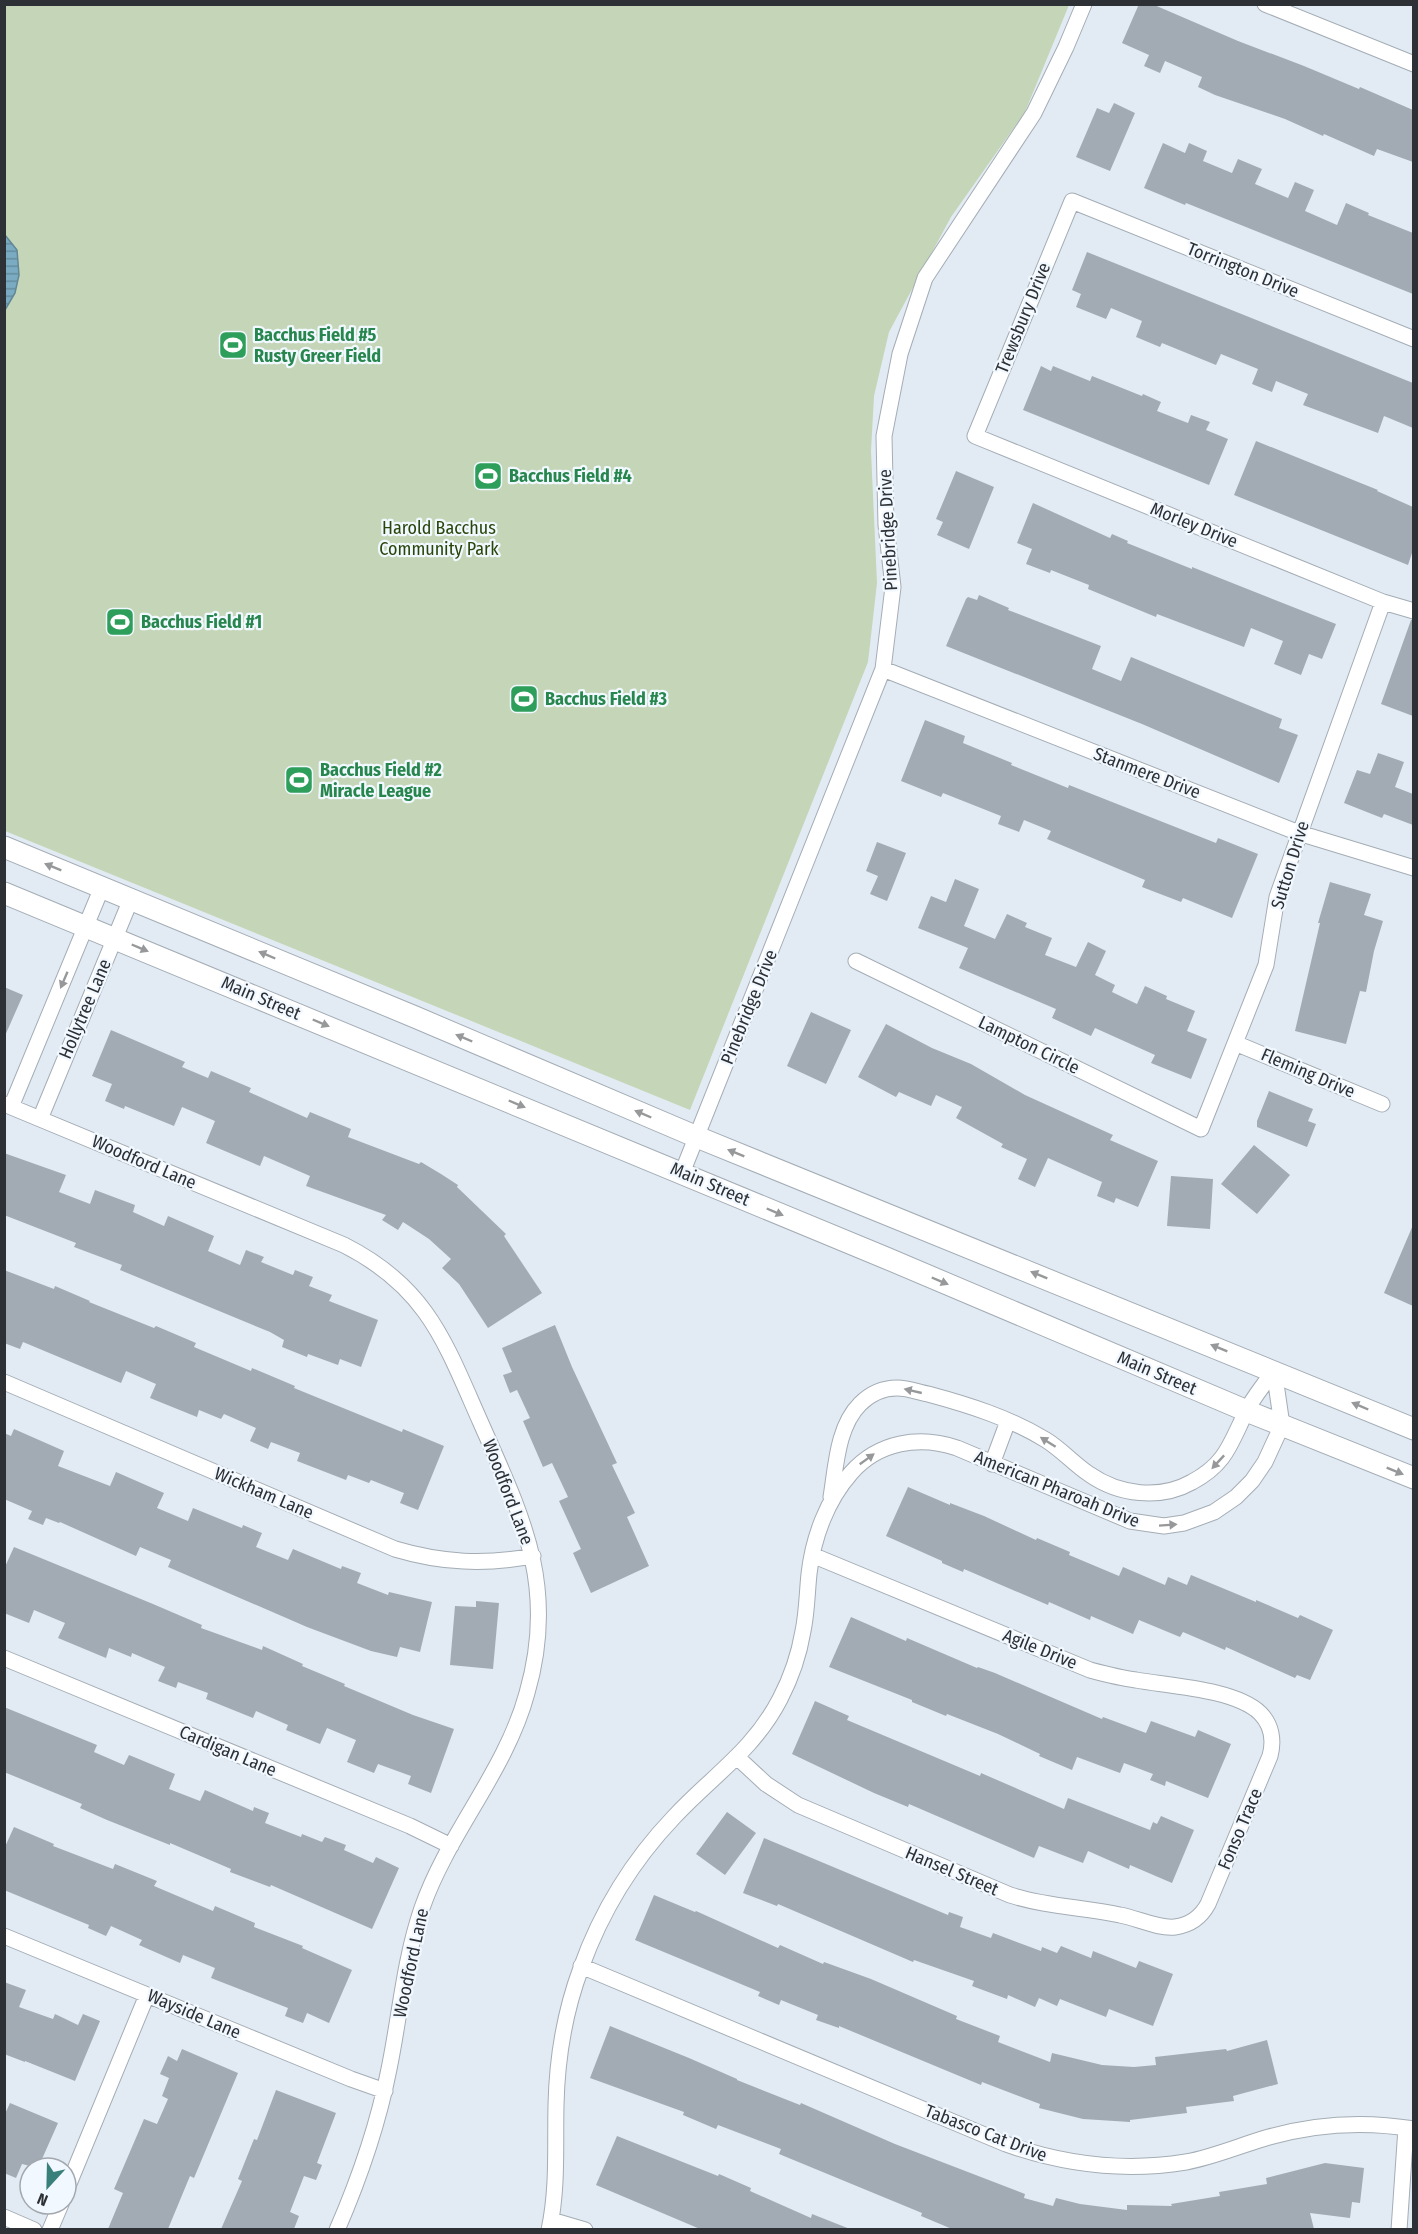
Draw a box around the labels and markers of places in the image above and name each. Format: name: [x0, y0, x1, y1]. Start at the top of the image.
place label: Bacchus Field #5 Rusty Greer Field: [254, 324, 381, 367]
sports icon: Bacchus Field #5 Rusty Greer Field: [217, 329, 249, 361]
sports icon: Bacchus Field #4: [472, 460, 504, 492]
place label: Bacchus Field #4: [509, 465, 632, 487]
sports icon: Bacchus Field #1: [104, 606, 136, 638]
place label: Bacchus Field #1: [141, 611, 262, 633]
sports icon: Bacchus Field #3: [508, 683, 540, 715]
place label: Bacchus Field #3: [545, 688, 668, 710]
place label: Bacchus Field #2 Miracle League: [320, 759, 442, 802]
sports icon: Bacchus Field #2 Miracle League: [283, 764, 315, 796]

